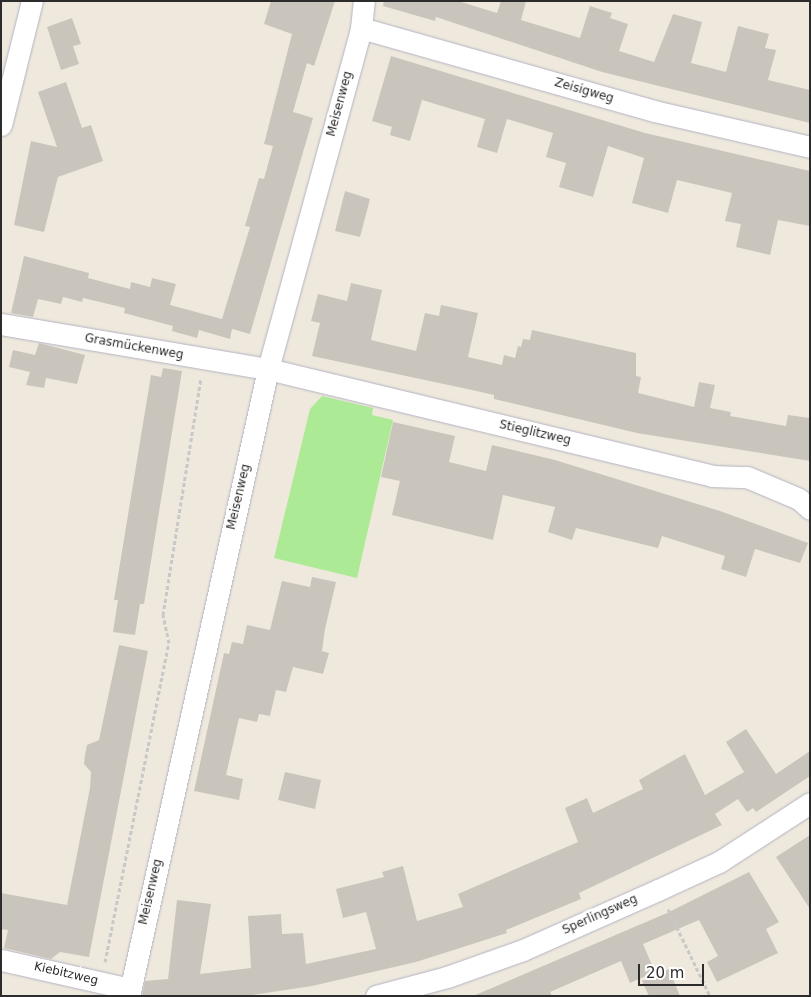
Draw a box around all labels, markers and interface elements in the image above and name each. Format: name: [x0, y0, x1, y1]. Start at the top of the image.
street label: Meisenweg: [324, 70, 356, 138]
street label: Zeisigweg: [553, 76, 615, 106]
street label: Grasmückenweg: [83, 331, 185, 363]
street label: Stieglitzweg: [498, 418, 572, 448]
street label: Meisenweg: [224, 463, 254, 531]
street label: Meisenweg: [136, 858, 166, 926]
street label: Sperlingsweg: [560, 892, 640, 938]
scale bar: [641, 954, 707, 986]
street label: Kiebitzweg: [33, 960, 99, 988]
text: 20 m: [646, 964, 684, 982]

